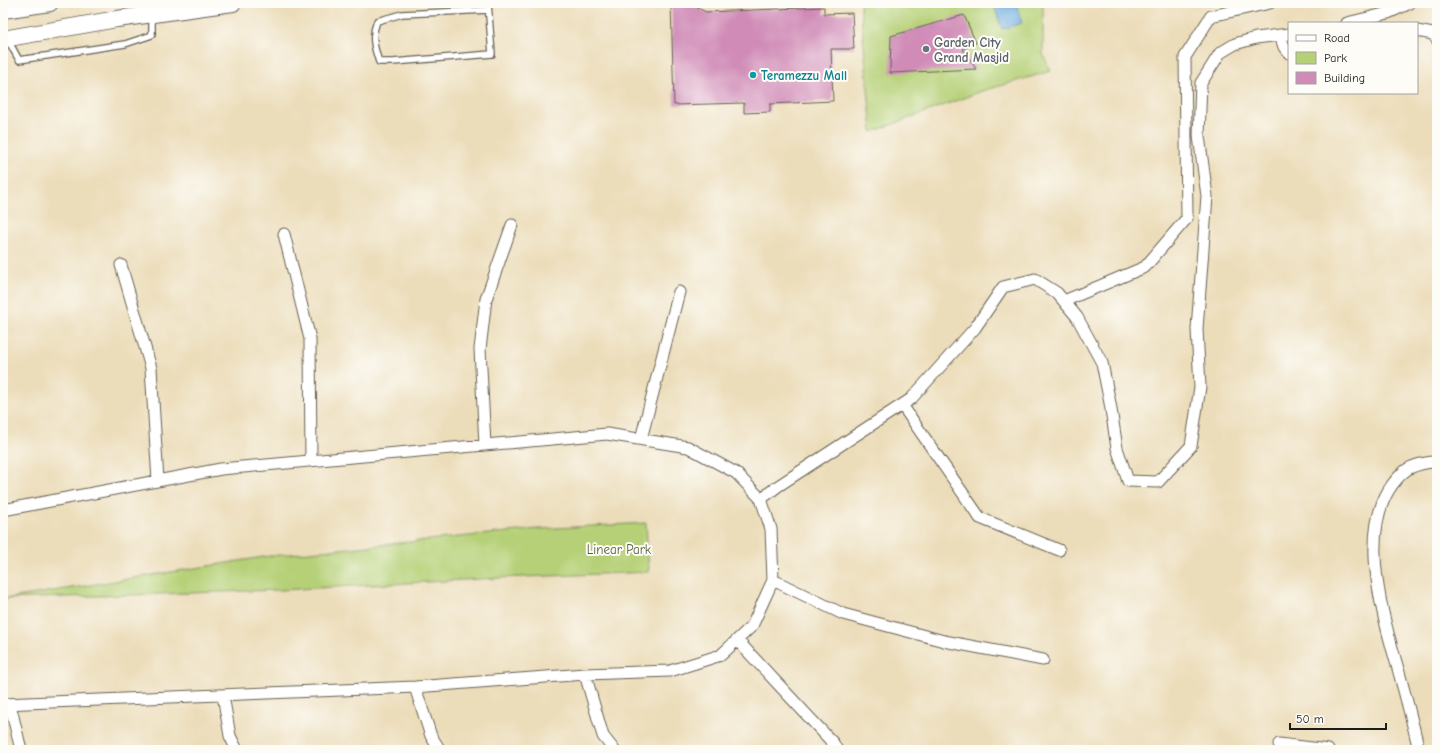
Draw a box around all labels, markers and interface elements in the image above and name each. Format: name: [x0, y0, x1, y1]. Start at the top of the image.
legend: [1288, 22, 1418, 94]
text: Road: [1324, 31, 1350, 45]
place label: Garden City Grand Masjid: [934, 35, 1009, 65]
marker: Garden City Grand Masjid: [921, 44, 931, 54]
text: Park: [1324, 51, 1347, 65]
place label: Teramezzu Mall: [761, 68, 847, 83]
marker: Teramezzu Mall: [748, 70, 758, 80]
text: Building: [1324, 71, 1365, 85]
park label: Linear Park: [587, 542, 652, 557]
scale bar: [1290, 705, 1386, 731]
text: 50 m: [1296, 712, 1324, 726]

